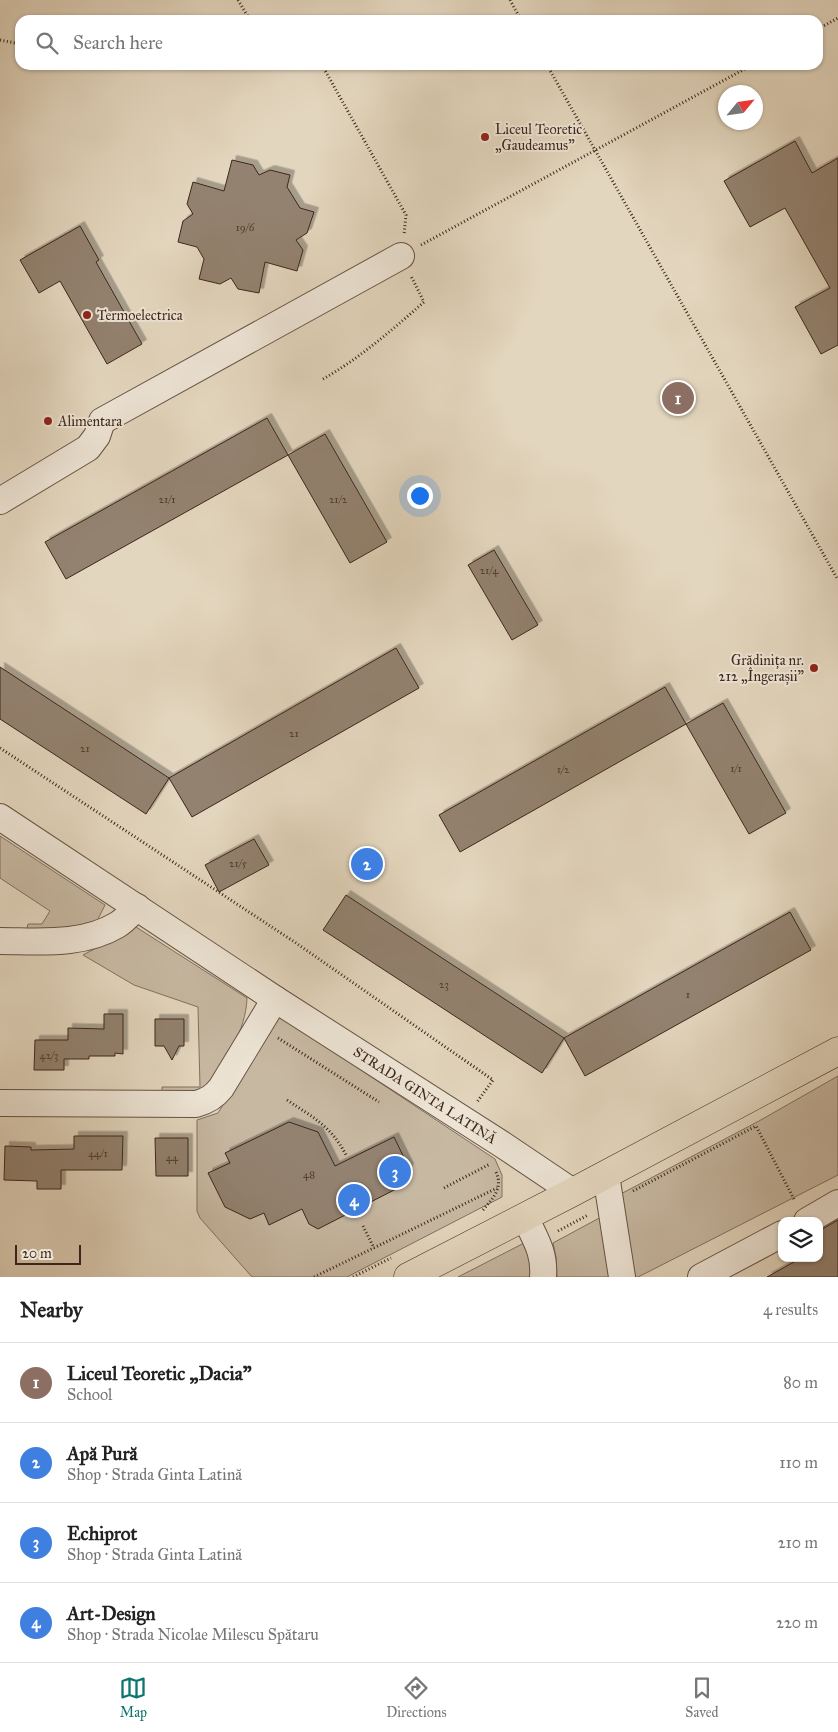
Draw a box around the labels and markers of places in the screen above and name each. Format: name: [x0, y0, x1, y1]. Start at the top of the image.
place label: Liceul Teoretic „Gaudeamus”: [495, 121, 582, 154]
marker: Liceul Teoretic „Gaudeamus”: [479, 131, 491, 143]
place label: Termoelectrica: [97, 307, 183, 324]
marker: Termoelectrica: [81, 309, 93, 321]
pin: 1: [662, 379, 694, 417]
place label: Alimentara: [57, 413, 122, 430]
marker: Alimentara: [42, 415, 54, 427]
place label: Grădinița nr. 212 „Îngerașii”: [719, 652, 804, 685]
marker: Grădinița nr. 212 „Îngerașii”: [808, 662, 820, 674]
pin: 2: [351, 845, 383, 883]
pin: 3: [379, 1153, 411, 1191]
pin: 4: [338, 1181, 370, 1219]

